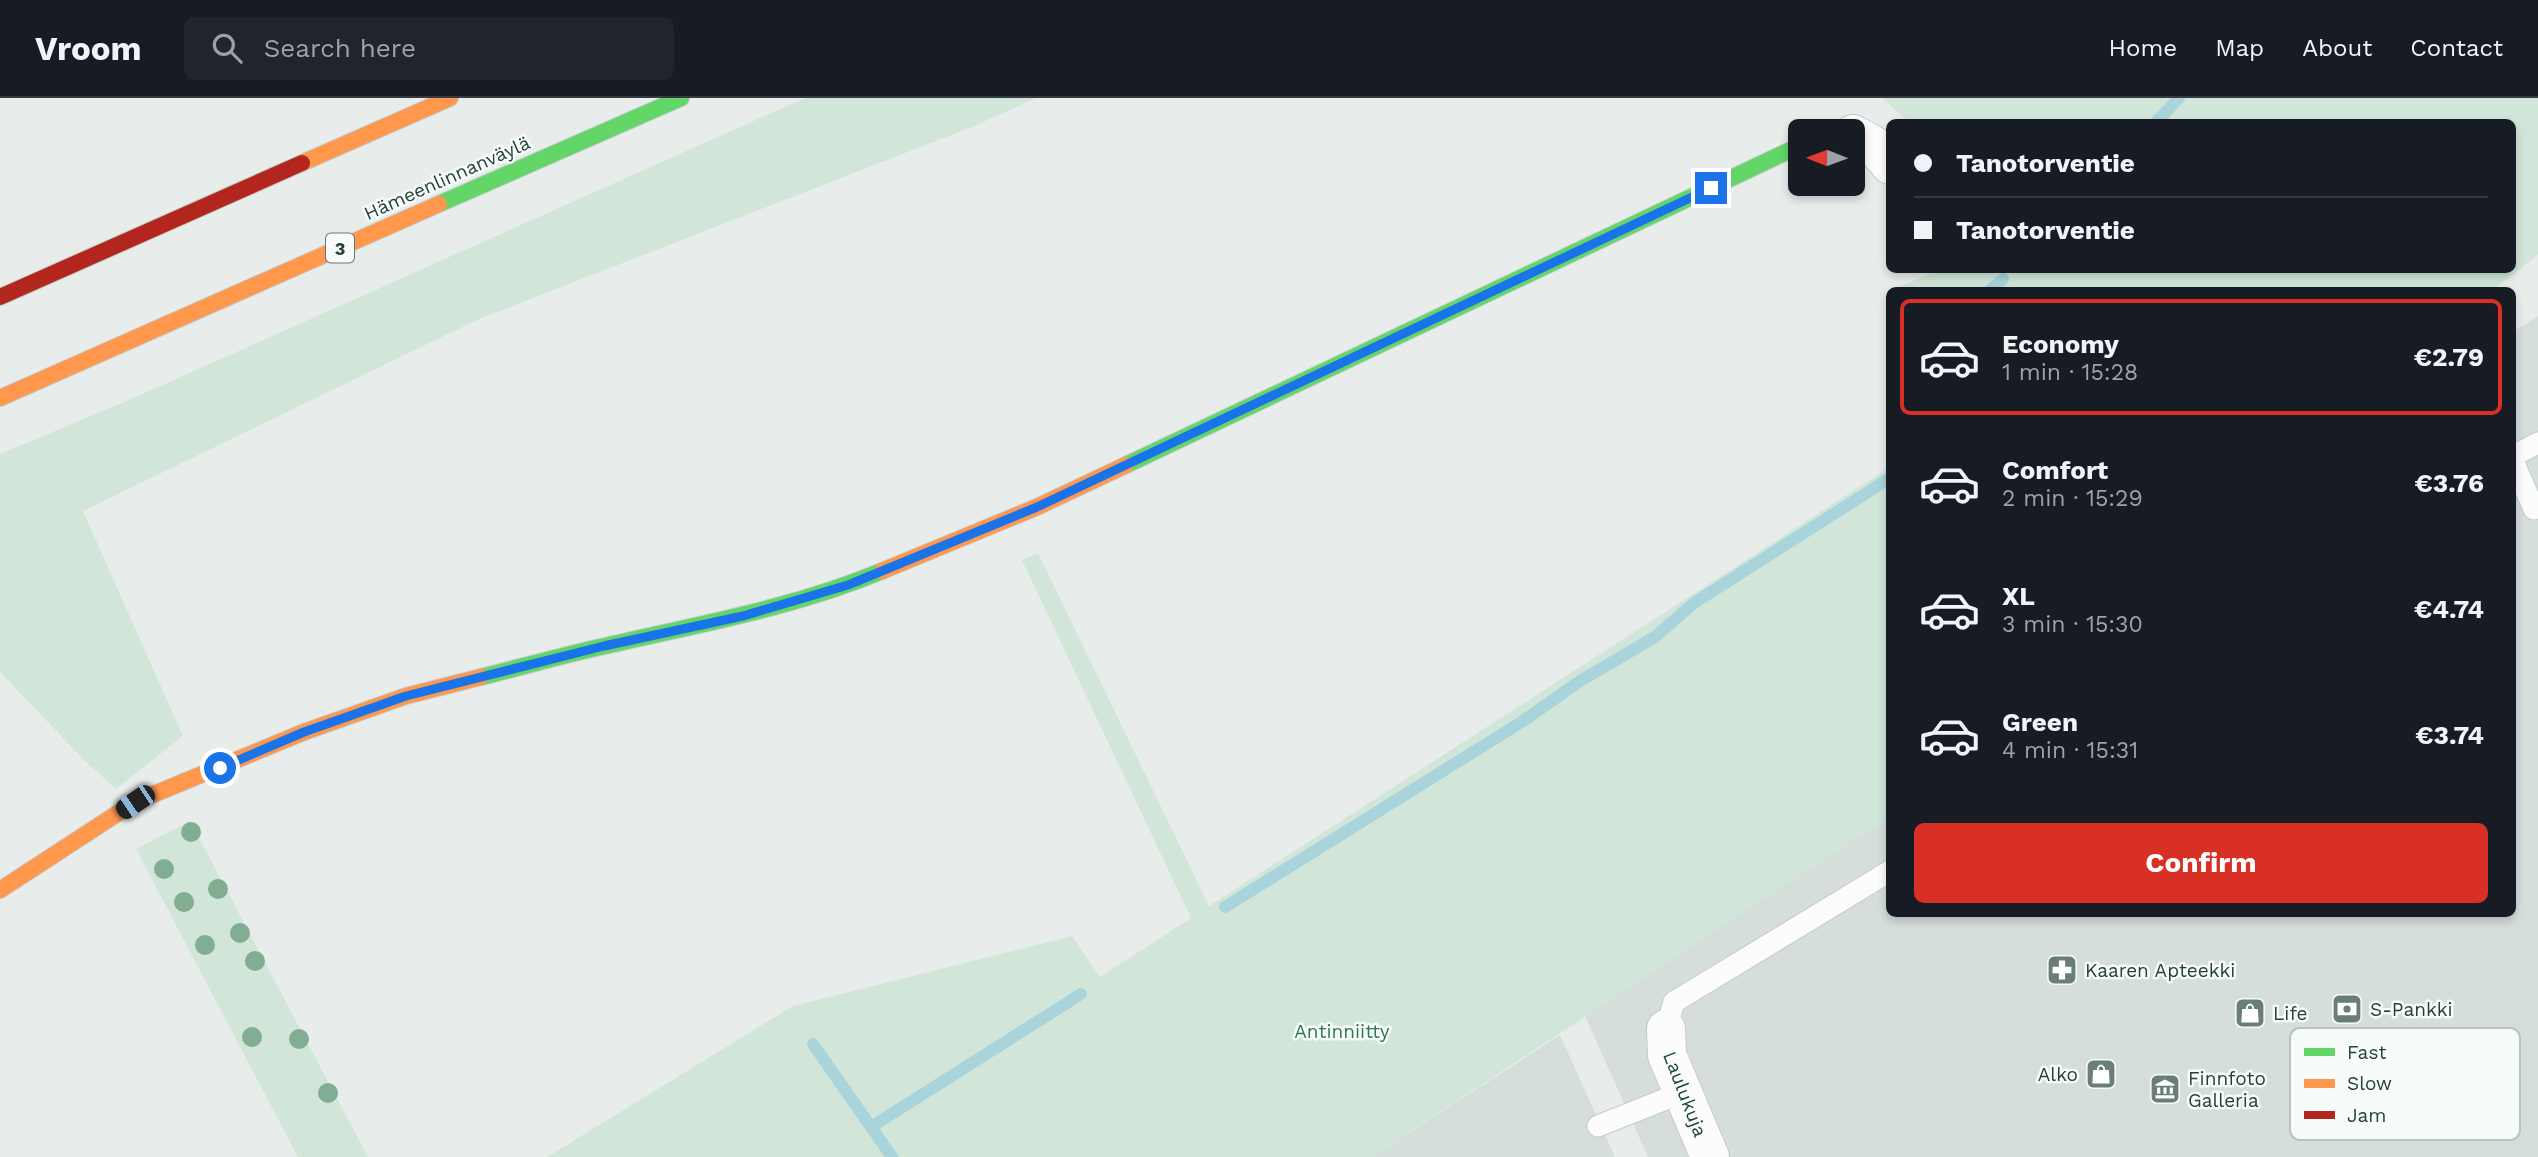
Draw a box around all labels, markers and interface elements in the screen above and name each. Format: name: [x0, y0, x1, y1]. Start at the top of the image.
search box: [184, 17, 674, 80]
text: Vroom: [35, 29, 142, 68]
icon: search: [208, 29, 246, 67]
text: Search here: [264, 33, 416, 63]
text: Home: [2109, 34, 2177, 62]
text: Map: [2215, 34, 2264, 62]
text: About: [2302, 34, 2372, 62]
text: Contact: [2410, 34, 2503, 62]
north arrow: [1788, 119, 1866, 196]
map controls: [1788, 119, 1865, 196]
street label: Hämeenlinnanväylä: [360, 131, 534, 225]
text: Tanotorventie: [1956, 148, 2135, 178]
route end: [1695, 172, 1727, 204]
text: Tanotorventie: [1956, 215, 2135, 245]
road number: 3: [326, 233, 354, 262]
icon: car: [1918, 326, 1981, 389]
text: Economy: [2002, 329, 2119, 359]
text: €2.79: [2414, 342, 2484, 372]
text: 1 min · 15:28: [2002, 359, 2138, 386]
icon: car: [1918, 452, 1981, 515]
text: Comfort: [2002, 455, 2108, 485]
text: €3.76: [2415, 468, 2484, 498]
text: 2 min · 15:29: [2002, 485, 2143, 512]
icon: car: [1918, 578, 1981, 641]
text: XL: [2002, 581, 2035, 611]
text: €4.74: [2414, 594, 2484, 624]
text: 3 min · 15:30: [2002, 611, 2143, 638]
icon: car: [1918, 704, 1981, 767]
text: Green: [2002, 707, 2078, 737]
text: €3.74: [2415, 720, 2484, 750]
text: 4 min · 15:31: [2002, 737, 2138, 764]
route start: [204, 752, 236, 784]
car: [112, 782, 159, 822]
button: Confirm: [1914, 823, 2488, 903]
pharmacy icon: Kaaren Apteekki: [2045, 953, 2079, 987]
place label: Kaaren Apteekki: [2085, 959, 2235, 982]
bank icon: S-Pankki: [2330, 992, 2364, 1026]
shop icon: Life: [2233, 996, 2267, 1030]
place label: S-Pankki: [2370, 998, 2453, 1021]
place label: Life: [2273, 1002, 2308, 1025]
park label: Antinniitty: [1294, 1020, 1390, 1043]
legend: [2290, 1028, 2520, 1140]
text: Fast: [2347, 1041, 2386, 1064]
street label: Laulukuja: [1658, 1048, 1712, 1140]
shop icon: Alko: [2084, 1057, 2118, 1091]
place label: Alko: [2038, 1063, 2078, 1086]
place label: Finnfoto Galleria: [2188, 1067, 2266, 1112]
museum icon: Finnfoto Galleria: [2148, 1072, 2182, 1106]
text: Slow: [2347, 1072, 2392, 1095]
text: Jam: [2347, 1104, 2386, 1127]

